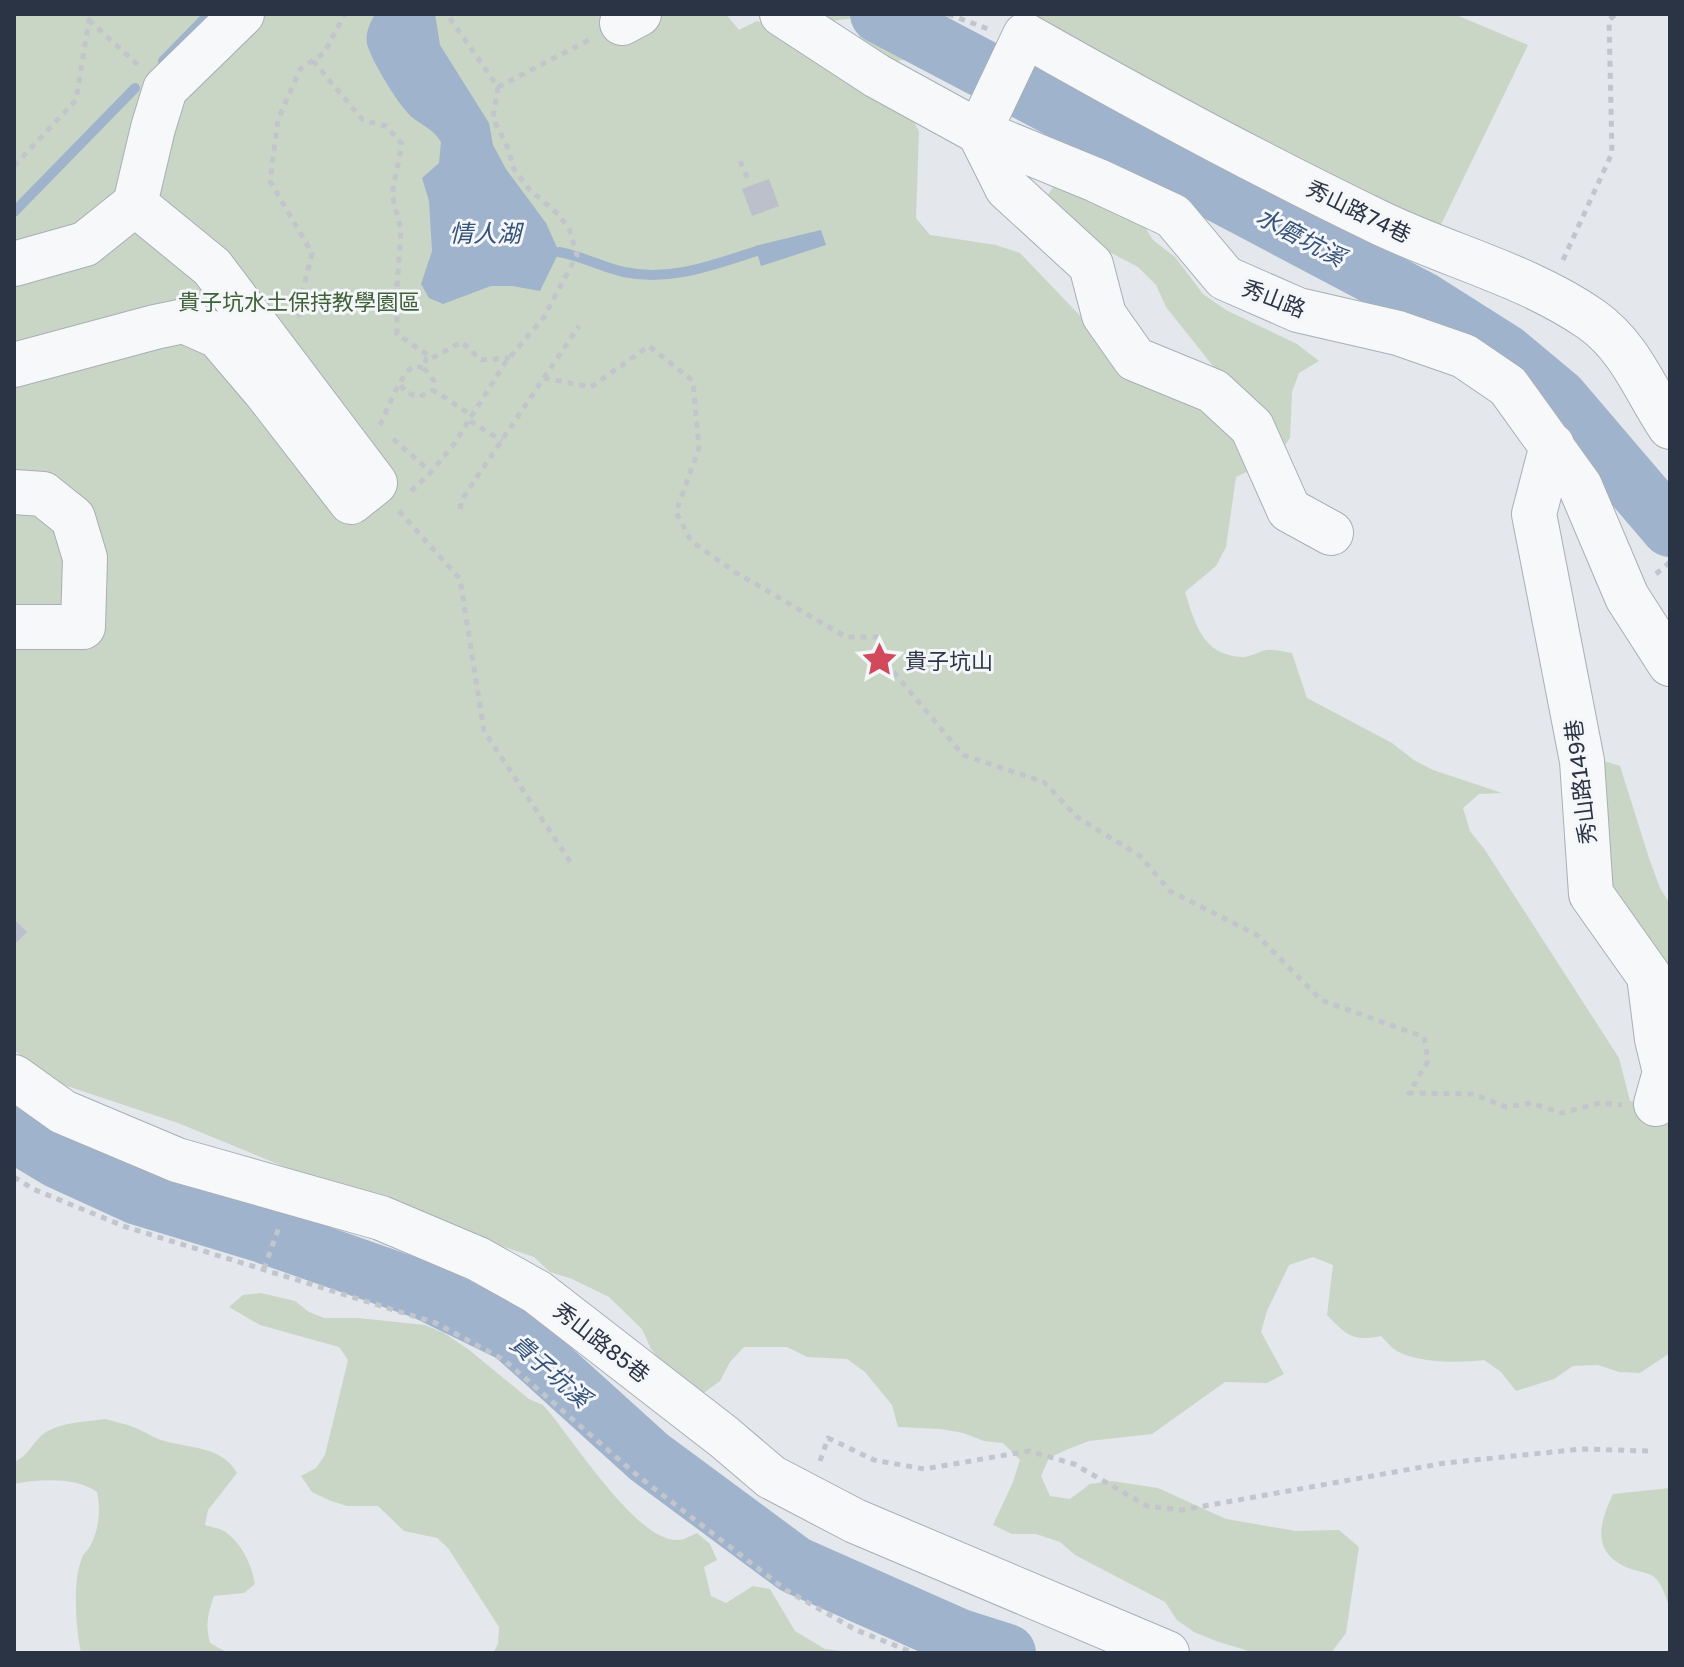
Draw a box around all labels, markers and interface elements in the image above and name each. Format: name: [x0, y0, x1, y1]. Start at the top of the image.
street label: 秀山路74巷: [1302, 174, 1416, 248]
water label: 水磨坑溪: [1252, 201, 1353, 273]
water label: 情人湖: [449, 218, 525, 247]
street label: 秀山路: [1238, 274, 1310, 322]
park label: 貴子坑水土保持教學園區: [178, 288, 420, 315]
place icon: 貴子坑山: [860, 641, 898, 679]
place label: 貴子坑山: [905, 647, 993, 674]
street label: 秀山路149巷: [1559, 718, 1601, 846]
street label: 秀山路85巷: [549, 1296, 655, 1388]
water label: 貴子坑溪: [505, 1328, 599, 1414]

